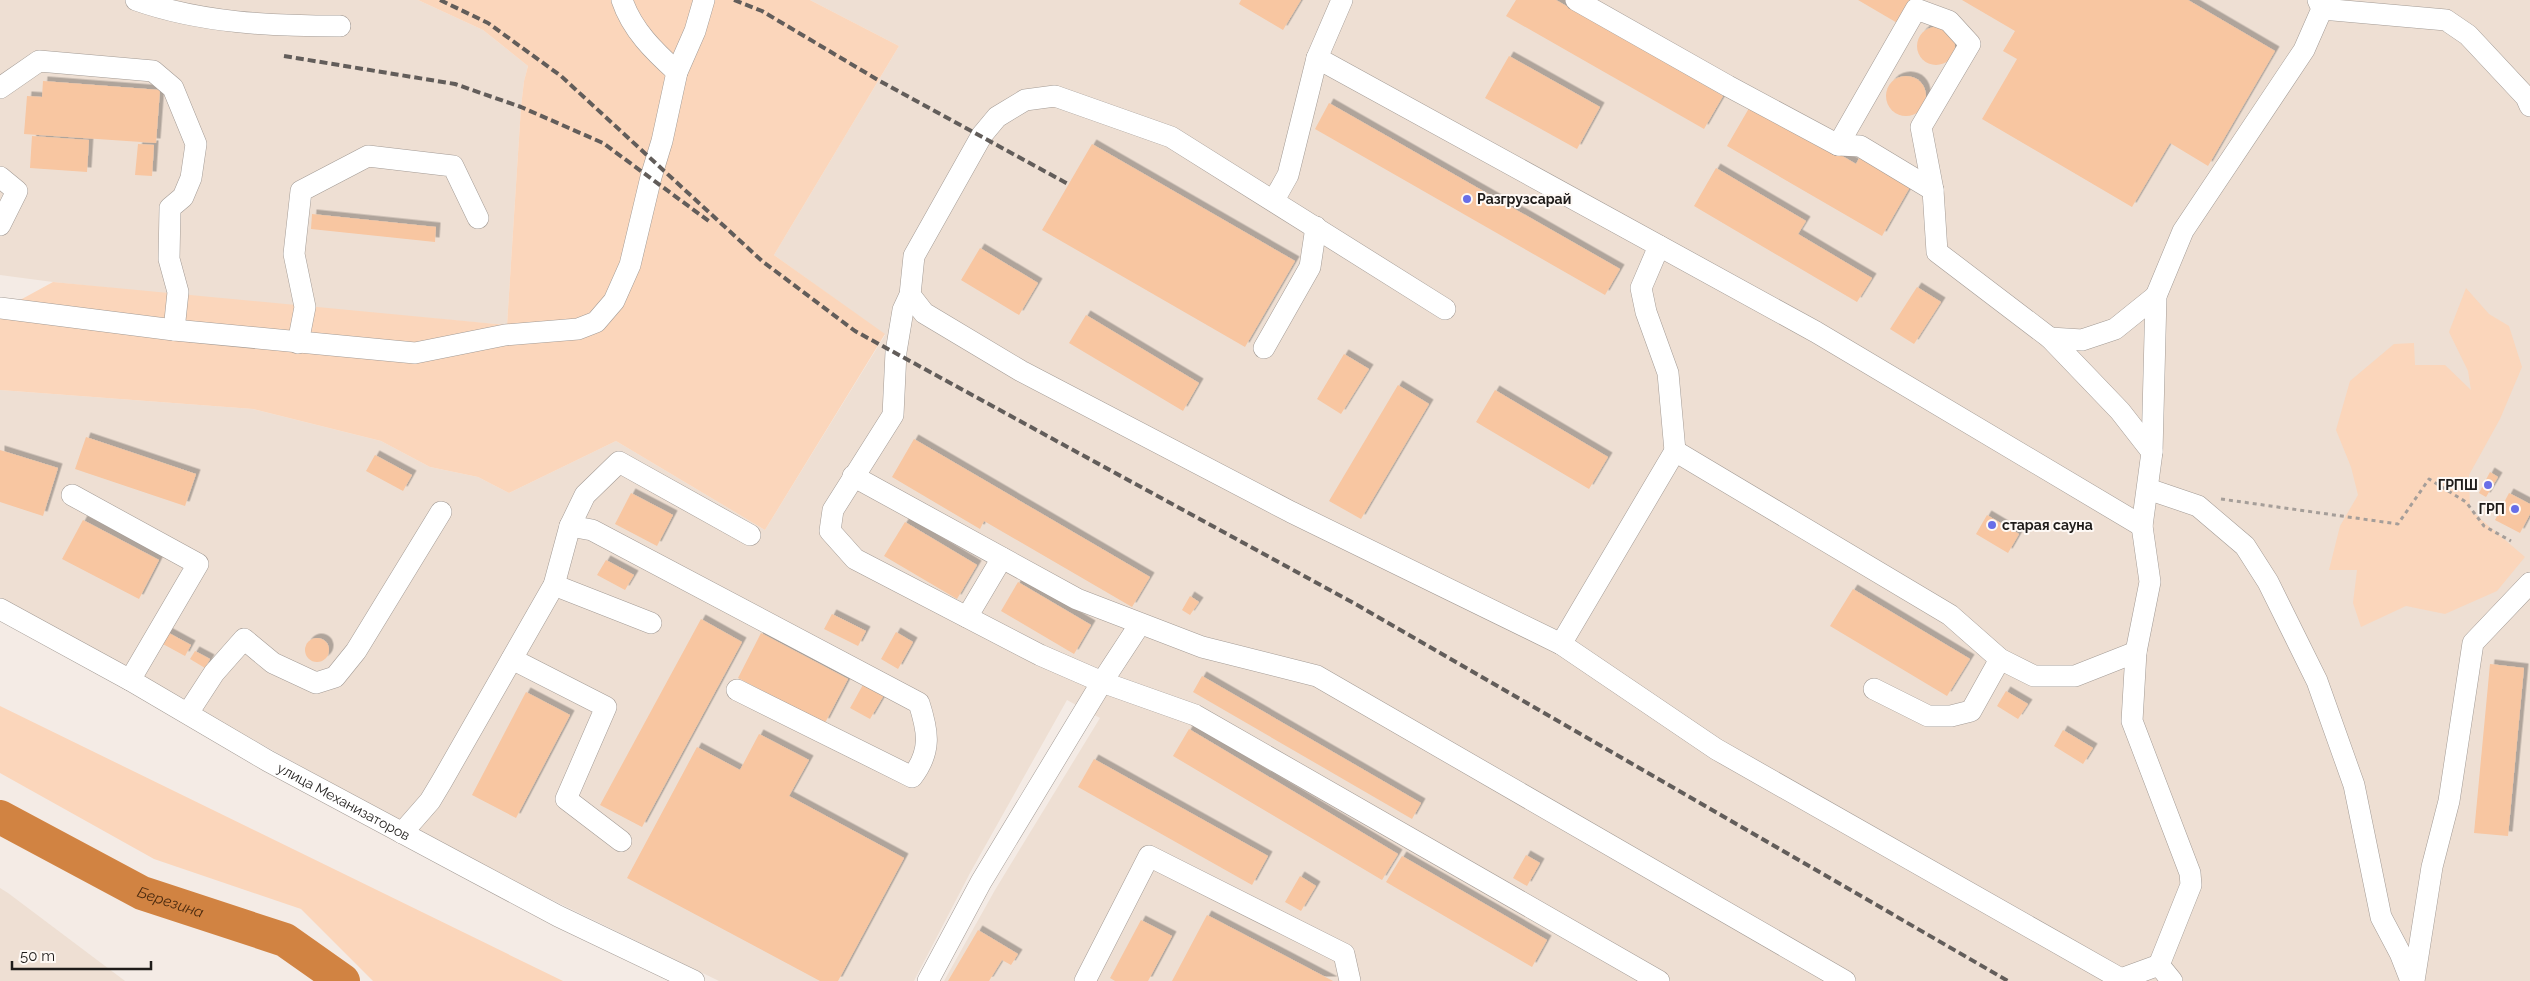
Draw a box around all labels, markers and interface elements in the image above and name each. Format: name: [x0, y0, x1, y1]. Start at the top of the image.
place label: Разгрузсарай: [1477, 191, 1571, 207]
marker: Разгрузсарай: [1461, 193, 1473, 205]
place label: ГРПШ: [2438, 477, 2478, 493]
marker: ГРПШ: [2482, 479, 2494, 491]
place label: ГРП: [2479, 501, 2505, 517]
marker: ГРП: [2509, 503, 2521, 515]
place label: старая сауна: [2002, 517, 2093, 533]
marker: старая сауна: [1986, 519, 1998, 531]
street label: улица Механизаторов: [275, 759, 413, 844]
water label: Березина: [135, 883, 206, 922]
scale bar: [12, 938, 151, 970]
text: 50 m: [20, 947, 55, 965]

